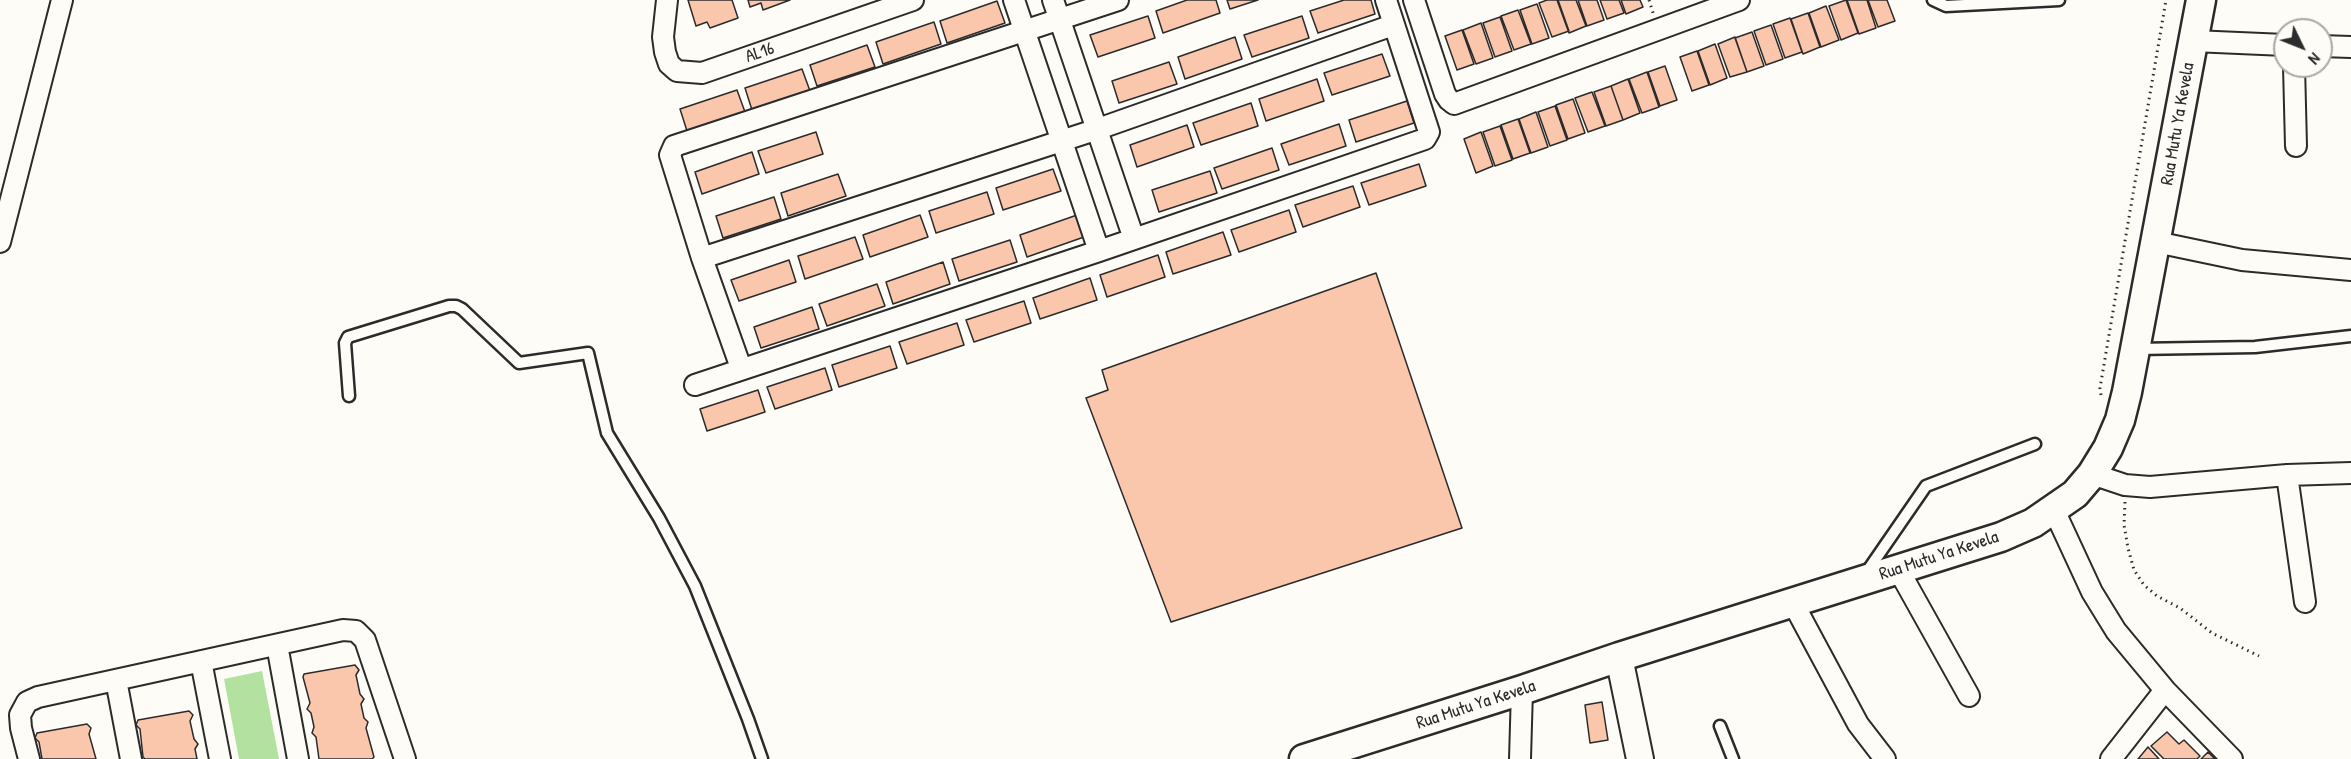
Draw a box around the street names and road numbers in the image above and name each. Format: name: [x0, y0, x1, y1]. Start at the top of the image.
street label: AL16: [743, 38, 777, 68]
street label: Rua Mutu Ya Kevela: [2157, 61, 2199, 187]
street label: Rua Mutu Ya Kevela: [1877, 527, 2001, 585]
street label: Rua Mutu Ya Kevela: [1414, 676, 1538, 734]

